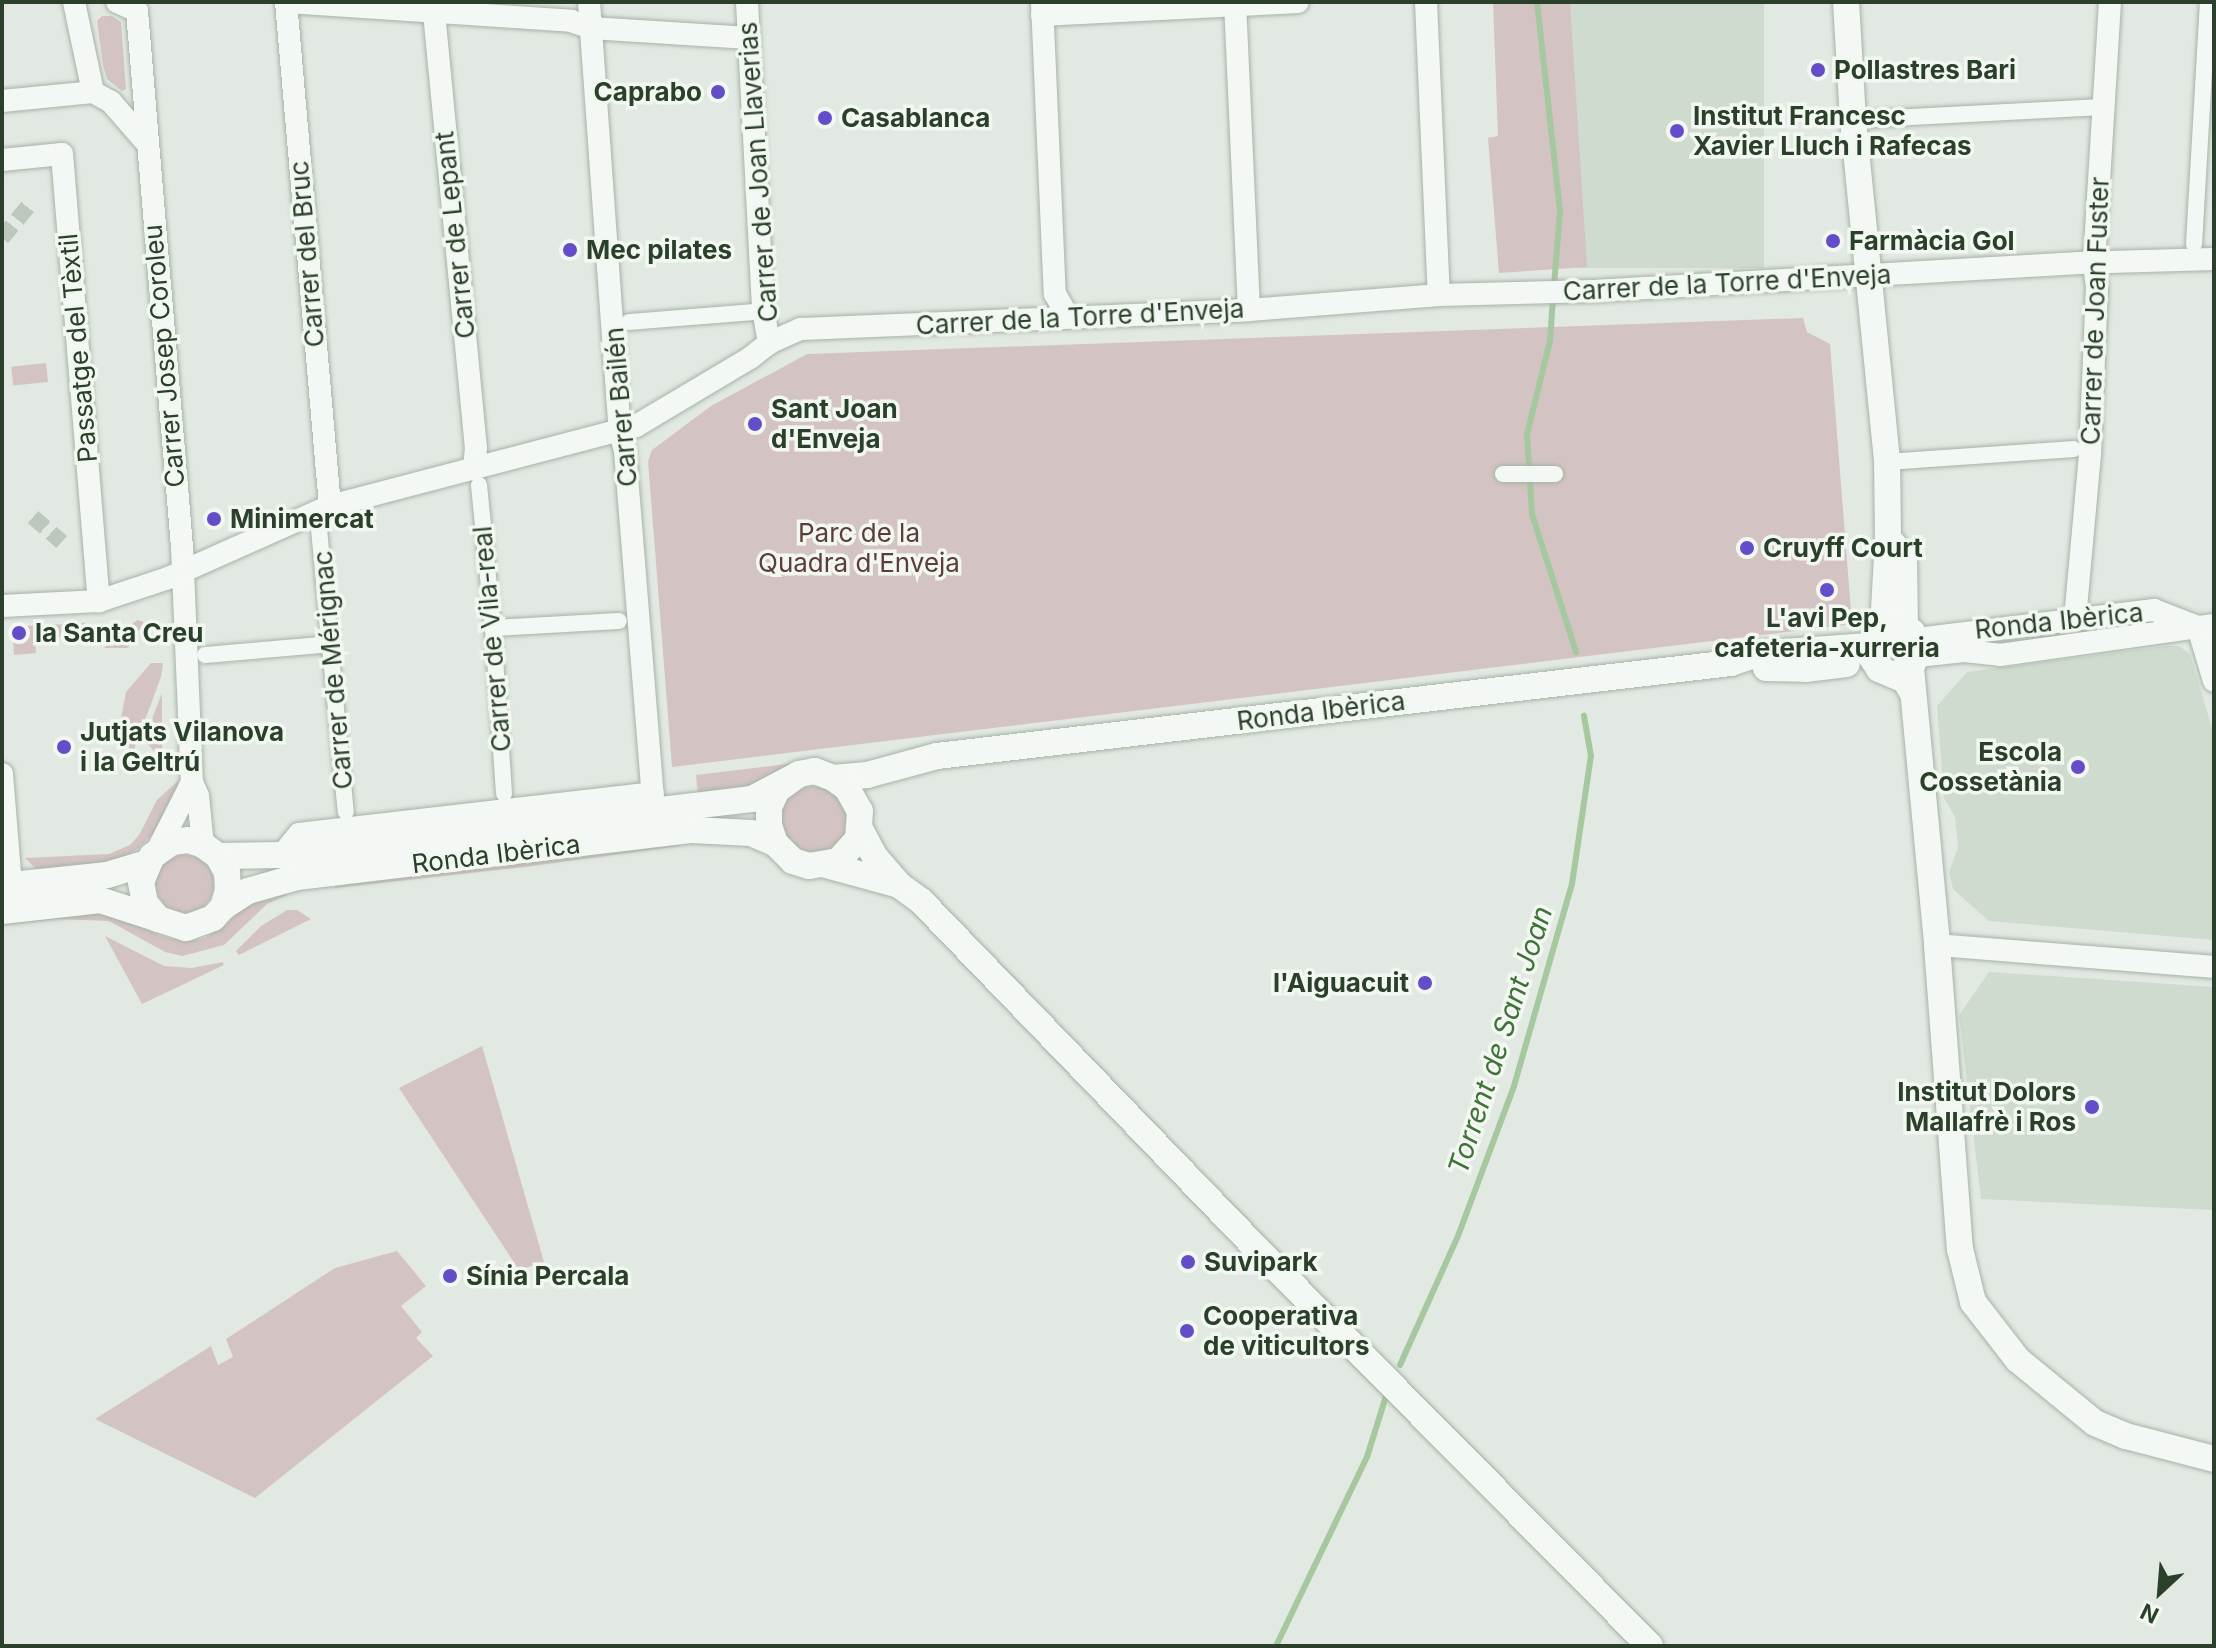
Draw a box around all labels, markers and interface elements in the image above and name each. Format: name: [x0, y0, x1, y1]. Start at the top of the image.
street label: Carrer de Joan Llaverias: [732, 21, 784, 323]
place label: Pollastres Bari: [1834, 54, 2016, 86]
marker: Pollastres Bari: [1809, 61, 1827, 79]
place label: Caprabo: [594, 76, 702, 108]
marker: Caprabo: [709, 83, 727, 101]
place label: Institut Francesc Xavier Lluch i Rafecas: [1693, 100, 1972, 162]
place label: Casablanca: [841, 102, 990, 134]
marker: Casablanca: [816, 109, 834, 127]
marker: Institut Francesc Xavier Lluch i Rafecas: [1668, 122, 1686, 140]
street label: Carrer de Lepant: [429, 130, 481, 340]
street label: Carrer del Bruc: [283, 159, 331, 349]
street label: Carrer de Joan Fuster: [2075, 176, 2115, 446]
street label: Carrer Josep Coroleu: [137, 223, 191, 489]
place label: Farmàcia Gol: [1849, 225, 2015, 257]
street label: Passatge del Tèxtil: [52, 232, 104, 464]
marker: Farmàcia Gol: [1824, 232, 1842, 250]
place label: Mec pilates: [586, 234, 732, 266]
marker: Mec pilates: [561, 241, 579, 259]
street label: Carrer de la Torre d'Enveja: [1562, 259, 1892, 307]
street label: Carrer de la Torre d'Enveja: [915, 293, 1245, 341]
street label: Carrer Bailén: [598, 326, 644, 488]
place label: Sant Joan d'Enveja: [771, 393, 898, 454]
marker: Sant Joan d'Enveja: [746, 415, 764, 433]
place label: Minimercat: [230, 503, 374, 535]
marker: Minimercat: [205, 510, 223, 528]
park label: Parc de la Quadra d'Enveja: [758, 517, 960, 578]
street label: Carrer de Vila-real: [467, 525, 517, 753]
place label: Cruyff Court: [1763, 532, 1923, 564]
marker: Cruyff Court: [1738, 539, 1756, 557]
street label: Carrer de Mérignac: [307, 549, 359, 791]
marker: L'avi Pep, cafeteria-xurreria: [1818, 581, 1836, 599]
street label: Ronda Ibèrica: [1973, 597, 2145, 645]
place label: L'avi Pep, cafeteria-xurreria: [1714, 602, 1940, 664]
place label: la Santa Creu: [35, 617, 203, 649]
marker: la Santa Creu: [10, 624, 28, 642]
street label: Ronda Ibèrica: [1235, 685, 1407, 737]
place label: Jutjats Vilanova i la Geltrú: [80, 716, 284, 778]
place label: Escola Cossetània: [1919, 736, 2062, 798]
marker: Jutjats Vilanova i la Geltrú: [55, 738, 73, 756]
marker: Escola Cossetània: [2069, 758, 2087, 776]
street label: Ronda Ibèrica: [410, 828, 582, 880]
water label: Torrent de Sant Joan: [1441, 902, 1559, 1178]
place label: l'Aiguacuit: [1273, 967, 1409, 999]
marker: l'Aiguacuit: [1416, 974, 1434, 992]
place label: Institut Dolors Mallafrè i Ros: [1897, 1076, 2076, 1138]
marker: Institut Dolors Mallafrè i Ros: [2083, 1098, 2101, 1116]
place label: Suvipark: [1204, 1246, 1318, 1278]
marker: Suvipark: [1179, 1253, 1197, 1271]
place label: Sínia Percala: [466, 1260, 629, 1292]
marker: Sínia Percala: [441, 1267, 459, 1285]
place label: Cooperativa de viticultors: [1203, 1300, 1370, 1362]
marker: Cooperativa de viticultors: [1178, 1322, 1196, 1340]
north arrow: [2120, 1552, 2200, 1632]
text: N: [2136, 1598, 2163, 1629]

